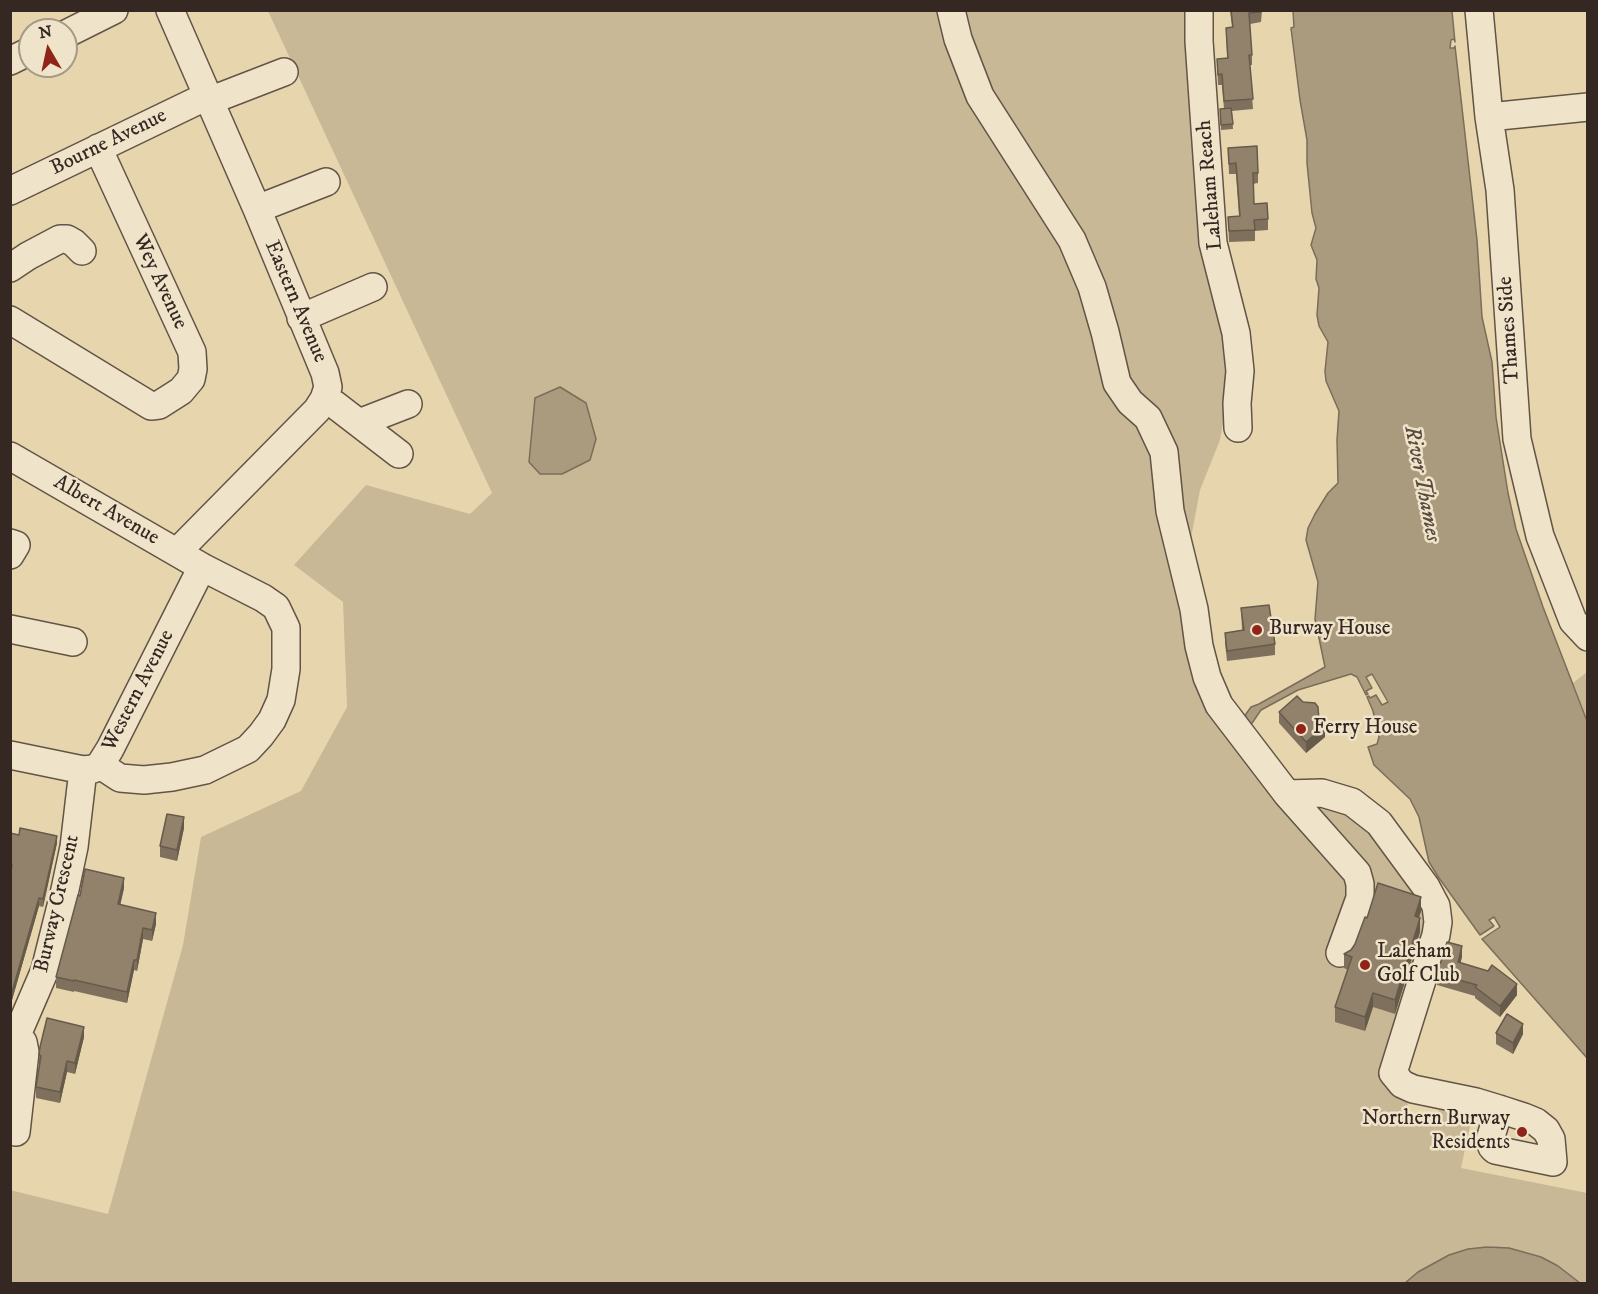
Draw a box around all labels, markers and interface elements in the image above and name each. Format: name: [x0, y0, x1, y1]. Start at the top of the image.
north arrow: [18, 18, 78, 78]
text: N: [37, 21, 54, 43]
street label: Bourne Avenue: [47, 104, 171, 182]
street label: Laleham Reach: [1193, 119, 1229, 251]
street label: Wey Avenue: [126, 230, 192, 334]
street label: Eastern Avenue: [258, 237, 332, 367]
street label: Thames Side: [1494, 276, 1526, 384]
water label: River Thames: [1397, 424, 1445, 544]
street label: Albert Avenue: [49, 471, 163, 551]
place label: Burway House: [1269, 617, 1390, 643]
marker: Burway House: [1250, 623, 1264, 637]
street label: Western Avenue: [98, 626, 180, 756]
place label: Ferry House: [1313, 716, 1418, 742]
marker: Ferry House: [1294, 722, 1308, 736]
street label: Burway Crescent: [30, 833, 86, 975]
place label: Laleham Golf Club: [1377, 940, 1459, 990]
marker: Laleham Golf Club: [1358, 958, 1372, 972]
place label: Northern Burway Residents: [1362, 1107, 1510, 1157]
marker: Northern Burway Residents: [1515, 1125, 1529, 1139]

